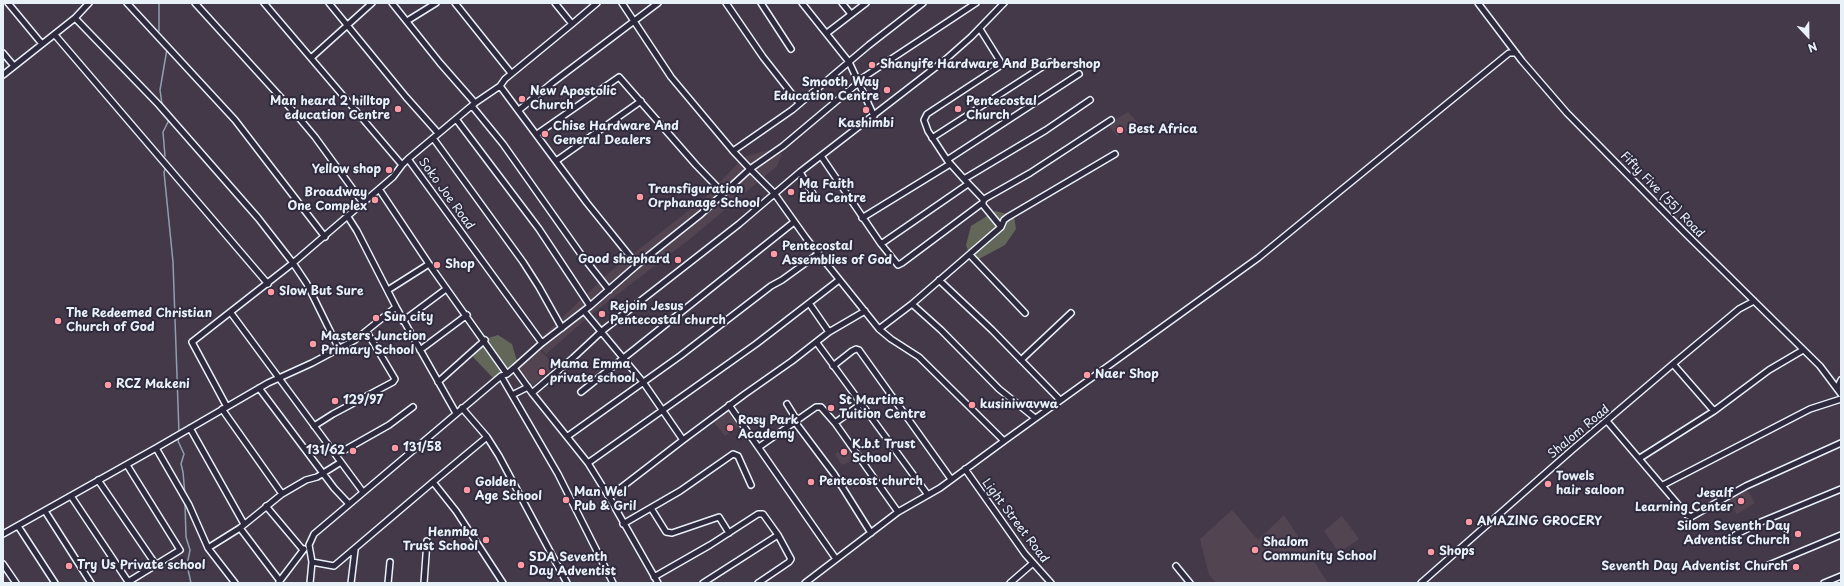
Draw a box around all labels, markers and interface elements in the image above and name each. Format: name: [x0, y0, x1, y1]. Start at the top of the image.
north arrow: [1788, 16, 1828, 56]
text: N: [1805, 38, 1820, 57]
place label: Shanyife Hardware And Barbershop: [880, 58, 1101, 72]
marker: Shanyife Hardware And Barbershop: [867, 60, 877, 70]
place label: Smooth Way Education Centre: [774, 76, 879, 104]
place label: New Apostolic Church: [530, 85, 617, 113]
marker: Smooth Way Education Centre: [882, 85, 892, 95]
marker: New Apostolic Church: [517, 94, 527, 104]
place label: Man heard 2 hilltop education Centre: [270, 95, 390, 123]
place label: Pentecostal Church: [966, 95, 1037, 123]
marker: Man heard 2 hilltop education Centre: [393, 104, 403, 114]
marker: Pentecostal Church: [953, 104, 963, 114]
marker: Kashimbi: [861, 105, 871, 115]
place label: Kashimbi: [838, 117, 894, 131]
place label: Chise Hardware And General Dealers: [553, 120, 679, 148]
place label: Best Africa: [1128, 123, 1198, 137]
marker: Best Africa: [1115, 125, 1125, 135]
marker: Chise Hardware And General Dealers: [540, 129, 550, 139]
street label: Fifty Five (55) Road: [1617, 149, 1707, 241]
street label: Soko Joe Road: [415, 155, 477, 233]
place label: Yellow shop: [312, 163, 381, 177]
marker: Yellow shop: [384, 165, 394, 175]
place label: Ma Faith Edu Centre: [799, 178, 866, 206]
place label: Transfiguration Orphanage School: [648, 183, 760, 211]
place label: Broadway One Complex: [287, 186, 367, 214]
marker: Ma Faith Edu Centre: [786, 187, 796, 197]
marker: Transfiguration Orphanage School: [635, 192, 645, 202]
marker: Broadway One Complex: [370, 195, 380, 205]
place label: Pentecostal Assemblies of God: [782, 240, 892, 268]
marker: Pentecostal Assemblies of God: [769, 249, 779, 259]
place label: Good shephard: [578, 253, 670, 267]
marker: Good shephard: [673, 255, 683, 265]
place label: Shop: [445, 258, 475, 272]
marker: Shop: [432, 260, 442, 270]
place label: Slow But Sure: [279, 285, 363, 299]
marker: Slow But Sure: [266, 287, 276, 297]
place label: Rejoin Jesus Pentecostal church: [610, 300, 726, 328]
place label: The Redeemed Christian Church of God: [66, 307, 212, 335]
marker: Rejoin Jesus Pentecostal church: [597, 309, 607, 319]
place label: Sun city: [384, 311, 433, 325]
marker: Sun city: [371, 313, 381, 323]
marker: The Redeemed Christian Church of God: [53, 316, 63, 326]
place label: Masters Junction Primary School: [321, 330, 426, 358]
marker: Masters Junction Primary School: [308, 339, 318, 349]
place label: Mama Emma private school: [550, 358, 635, 386]
marker: Mama Emma private school: [537, 367, 547, 377]
place label: Naer Shop: [1095, 368, 1159, 382]
marker: Naer Shop: [1082, 370, 1092, 380]
place label: RCZ Makeni: [116, 378, 190, 392]
marker: RCZ Makeni: [103, 380, 113, 390]
place label: 129/97: [343, 394, 383, 408]
place label: St Martins Tuition Centre: [839, 394, 926, 422]
marker: 129/97: [330, 396, 340, 406]
place label: kusiniwavwa: [980, 398, 1058, 412]
marker: kusiniwavwa: [967, 400, 977, 410]
street label: Shalom Road: [1545, 402, 1613, 462]
marker: St Martins Tuition Centre: [826, 403, 836, 413]
place label: Rosy Park Academy: [738, 414, 799, 442]
marker: Rosy Park Academy: [725, 423, 735, 433]
place label: K.b.t Trust School: [852, 438, 916, 466]
place label: 131/58: [403, 441, 442, 455]
marker: 131/58: [390, 443, 400, 453]
place label: 131/62: [306, 444, 345, 458]
marker: 131/62: [348, 446, 358, 456]
marker: K.b.t Trust School: [839, 447, 849, 457]
place label: Towels hair saloon: [1556, 470, 1624, 498]
place label: Pentecost church: [819, 475, 923, 489]
place label: Golden Age School: [475, 476, 542, 504]
street label: Light Street Road: [979, 476, 1051, 566]
marker: Pentecost church: [806, 477, 816, 487]
marker: Towels hair saloon: [1543, 479, 1553, 489]
marker: Golden Age School: [462, 485, 472, 495]
place label: Man Wel Pub & Gril: [574, 486, 636, 514]
place label: Jesalf Learning Center: [1635, 487, 1733, 515]
marker: Man Wel Pub & Gril: [561, 495, 571, 505]
marker: Jesalf Learning Center: [1736, 496, 1746, 506]
place label: AMAZING GROCERY: [1477, 515, 1602, 529]
marker: AMAZING GROCERY: [1464, 517, 1474, 527]
place label: Silom Seventh Day Adventist Church: [1677, 520, 1790, 548]
place label: Henmba Trust School: [403, 526, 478, 554]
marker: Silom Seventh Day Adventist Church: [1793, 529, 1803, 539]
marker: Henmba Trust School: [481, 535, 491, 545]
place label: Shalom Community School: [1263, 536, 1376, 564]
marker: Shalom Community School: [1250, 545, 1260, 555]
place label: Shops: [1439, 545, 1475, 559]
marker: Shops: [1426, 547, 1436, 557]
place label: SDA Seventh Day Adventist: [529, 551, 616, 579]
place label: Try Us Private school: [77, 559, 205, 573]
marker: SDA Seventh Day Adventist: [516, 560, 526, 570]
place label: Seventh Day Adventist Church: [1601, 560, 1788, 574]
marker: Try Us Private school: [64, 561, 74, 571]
marker: Seventh Day Adventist Church: [1791, 562, 1801, 572]

